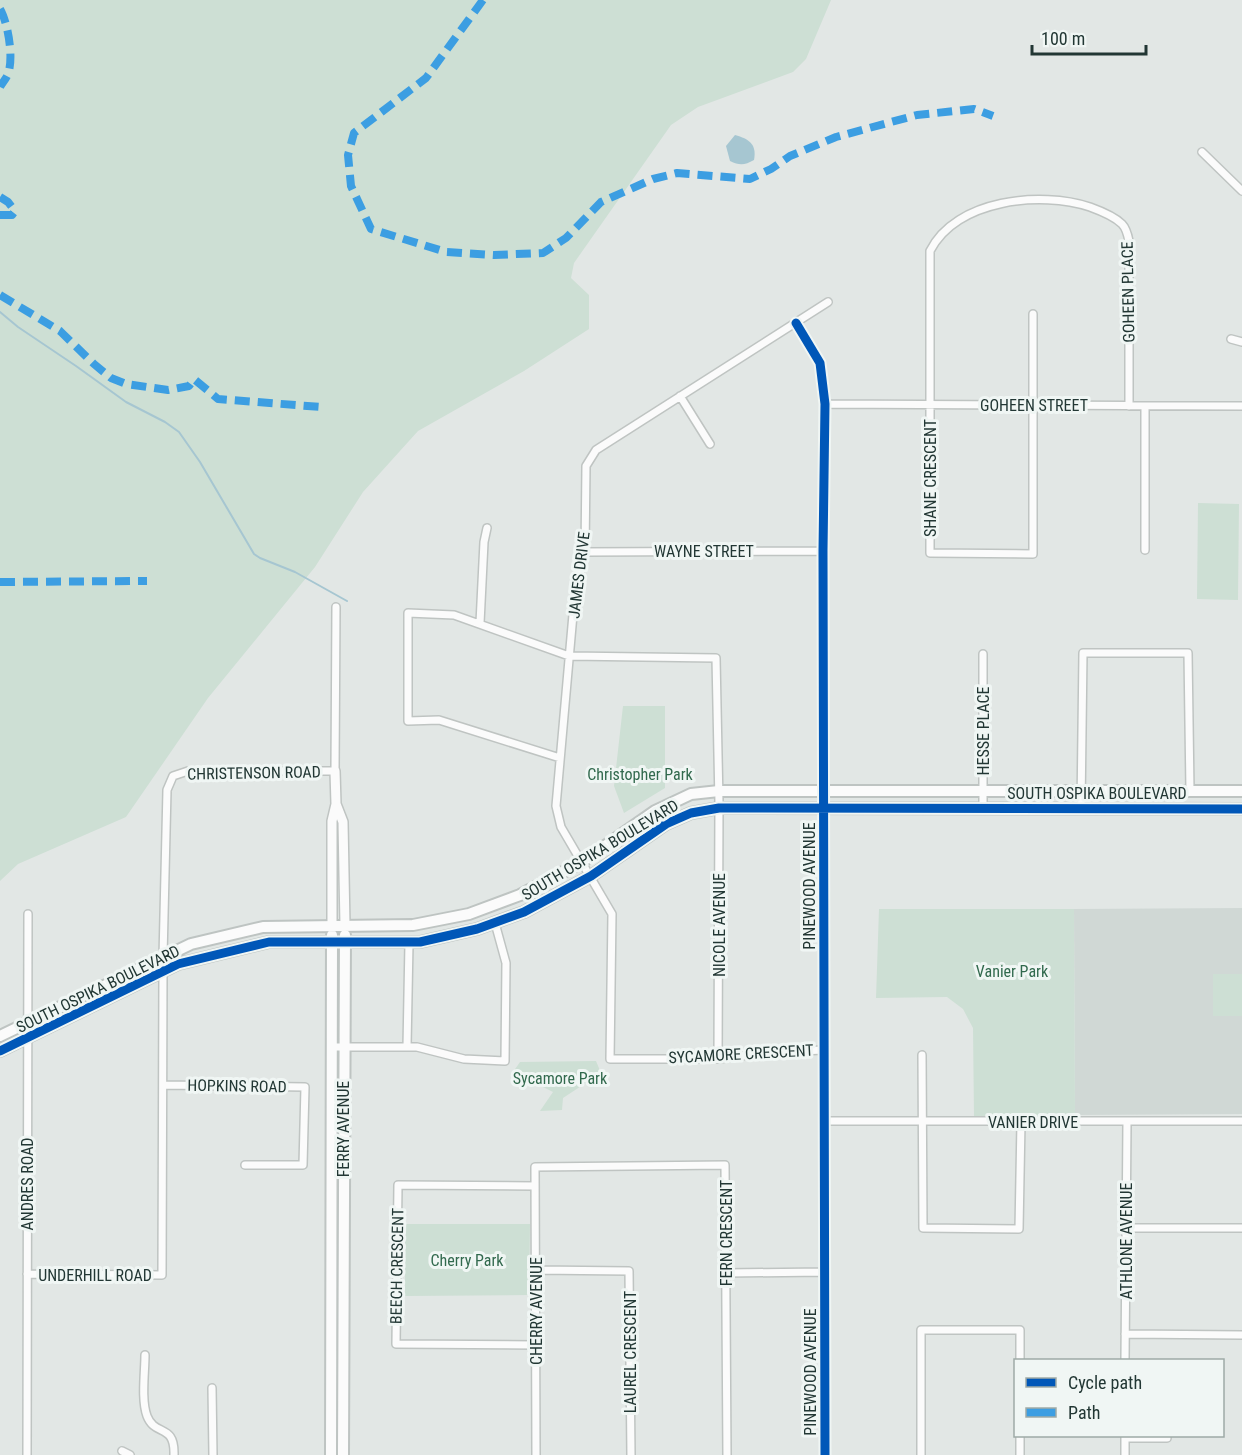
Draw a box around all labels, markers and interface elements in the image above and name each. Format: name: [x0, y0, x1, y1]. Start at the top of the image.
scale bar: [1032, 18, 1146, 56]
text: 100 m: [1041, 28, 1085, 49]
street label: GOHEEN PLACE: [1118, 241, 1138, 343]
street label: GOHEEN STREET: [980, 396, 1088, 415]
street label: SHANE CRESCENT: [921, 419, 940, 537]
street label: JAMES DRIVE: [564, 530, 594, 620]
street label: WAYNE STREET: [654, 542, 754, 561]
street label: HESSE PLACE: [974, 687, 993, 775]
street label: CHRISTENSON ROAD: [187, 762, 321, 784]
park label: Christopher Park: [587, 765, 694, 784]
street label: SOUTH OSPIKA BOULEVARD: [1007, 784, 1187, 803]
street label: SOUTH OSPIKA BOULEVARD: [518, 796, 682, 904]
street label: PINEWOOD AVENUE: [800, 822, 819, 950]
street label: NICOLE AVENUE: [710, 873, 729, 977]
street label: SOUTH OSPIKA BOULEVARD: [13, 941, 183, 1037]
park label: Vanier Park: [976, 962, 1049, 981]
street label: SYCAMORE CRESCENT: [668, 1041, 814, 1067]
park label: Sycamore Park: [513, 1069, 608, 1088]
street label: HOPKINS ROAD: [187, 1076, 287, 1096]
street label: FERRY AVENUE: [334, 1081, 353, 1177]
street label: VANIER DRIVE: [988, 1113, 1078, 1132]
street label: ANDRES ROAD: [18, 1138, 37, 1231]
street label: FERN CRESCENT: [717, 1180, 736, 1286]
street label: ATHLONE AVENUE: [1117, 1182, 1136, 1300]
street label: BEECH CRESCENT: [386, 1208, 408, 1324]
park label: Cherry Park: [430, 1251, 504, 1270]
street label: CHERRY AVENUE: [527, 1257, 546, 1365]
street label: UNDERHILL ROAD: [38, 1266, 152, 1285]
street label: LAUREL CRESCENT: [621, 1291, 640, 1413]
street label: PINEWOOD AVENUE: [801, 1308, 820, 1436]
legend: [1014, 1359, 1224, 1437]
text: Cycle path: [1068, 1372, 1142, 1393]
text: Path: [1068, 1402, 1101, 1423]

